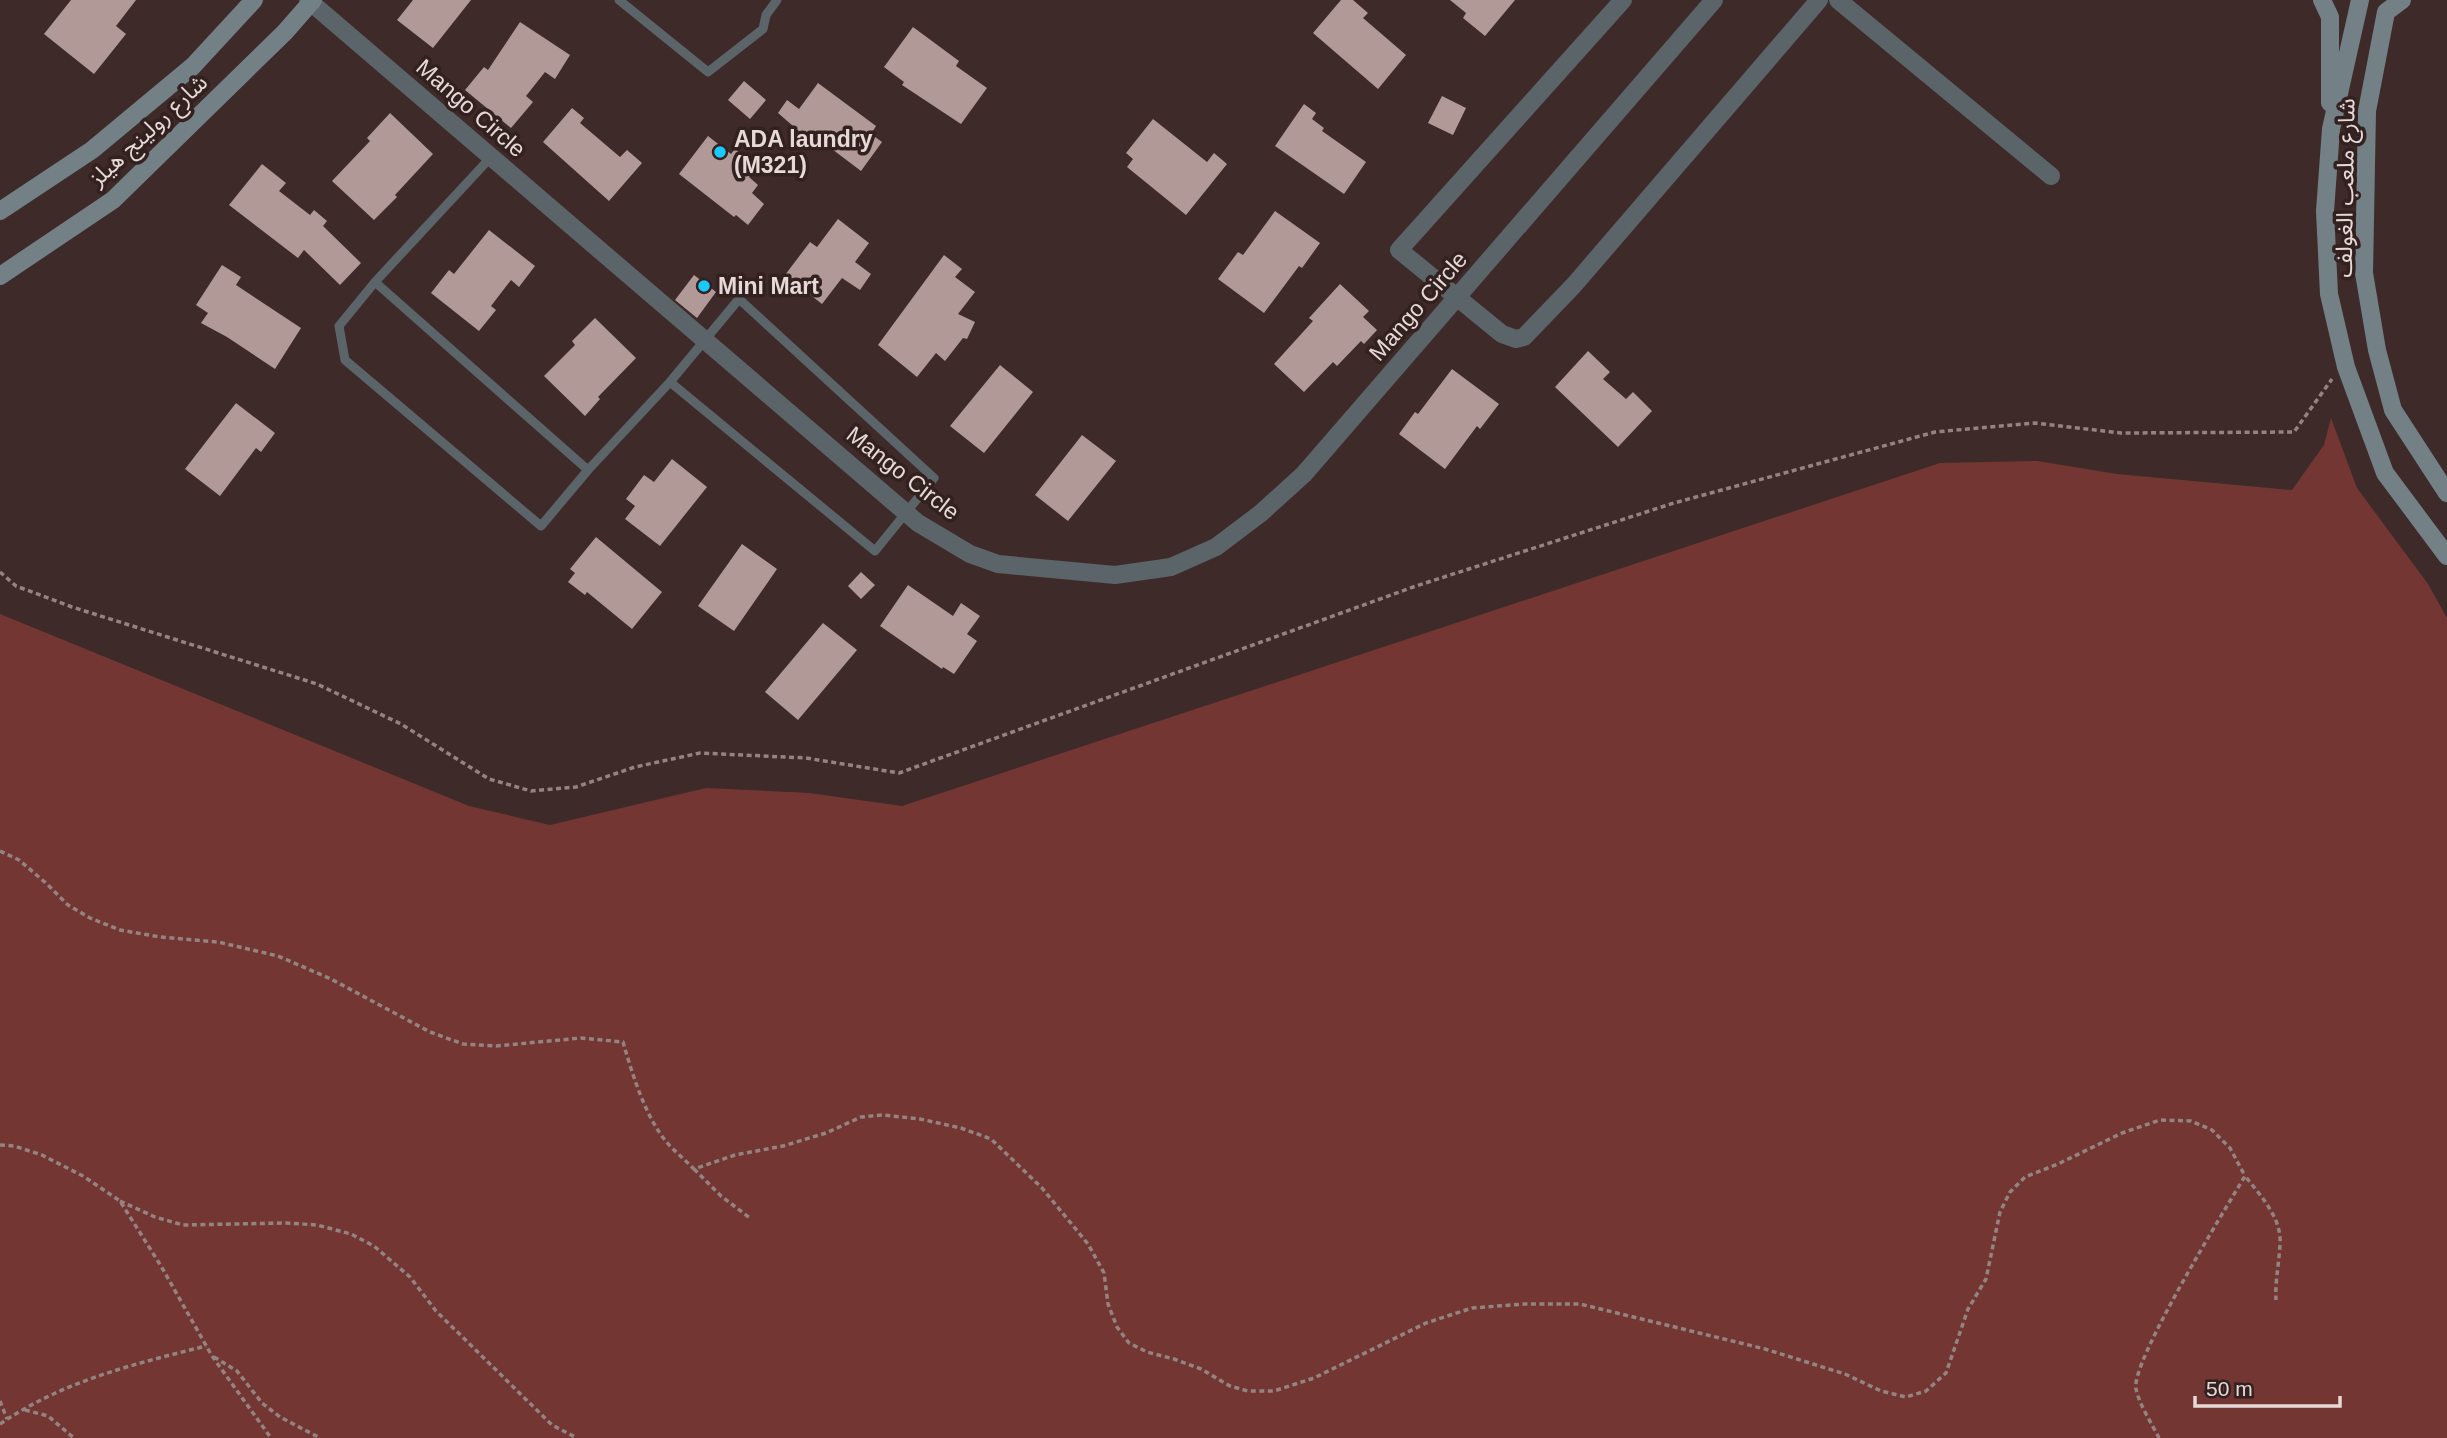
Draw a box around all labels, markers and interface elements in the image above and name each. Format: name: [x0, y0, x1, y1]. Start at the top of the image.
street label: Mango Circle: [411, 54, 531, 162]
street label: شارع رولينج هيلز: [83, 69, 215, 195]
street label: شارع ملعب الغولف: [2330, 98, 2364, 278]
place label: ADA laundry (M321): [734, 126, 873, 178]
marker: ADA laundry (M321): [712, 144, 728, 160]
street label: Mango Circle: [1364, 246, 1472, 366]
place label: Mini Mart: [718, 273, 819, 299]
marker: Mini Mart: [696, 278, 712, 294]
street label: Mango Circle: [842, 421, 964, 525]
scale bar: [2195, 1364, 2340, 1408]
text: 50 m: [2206, 1377, 2253, 1400]

